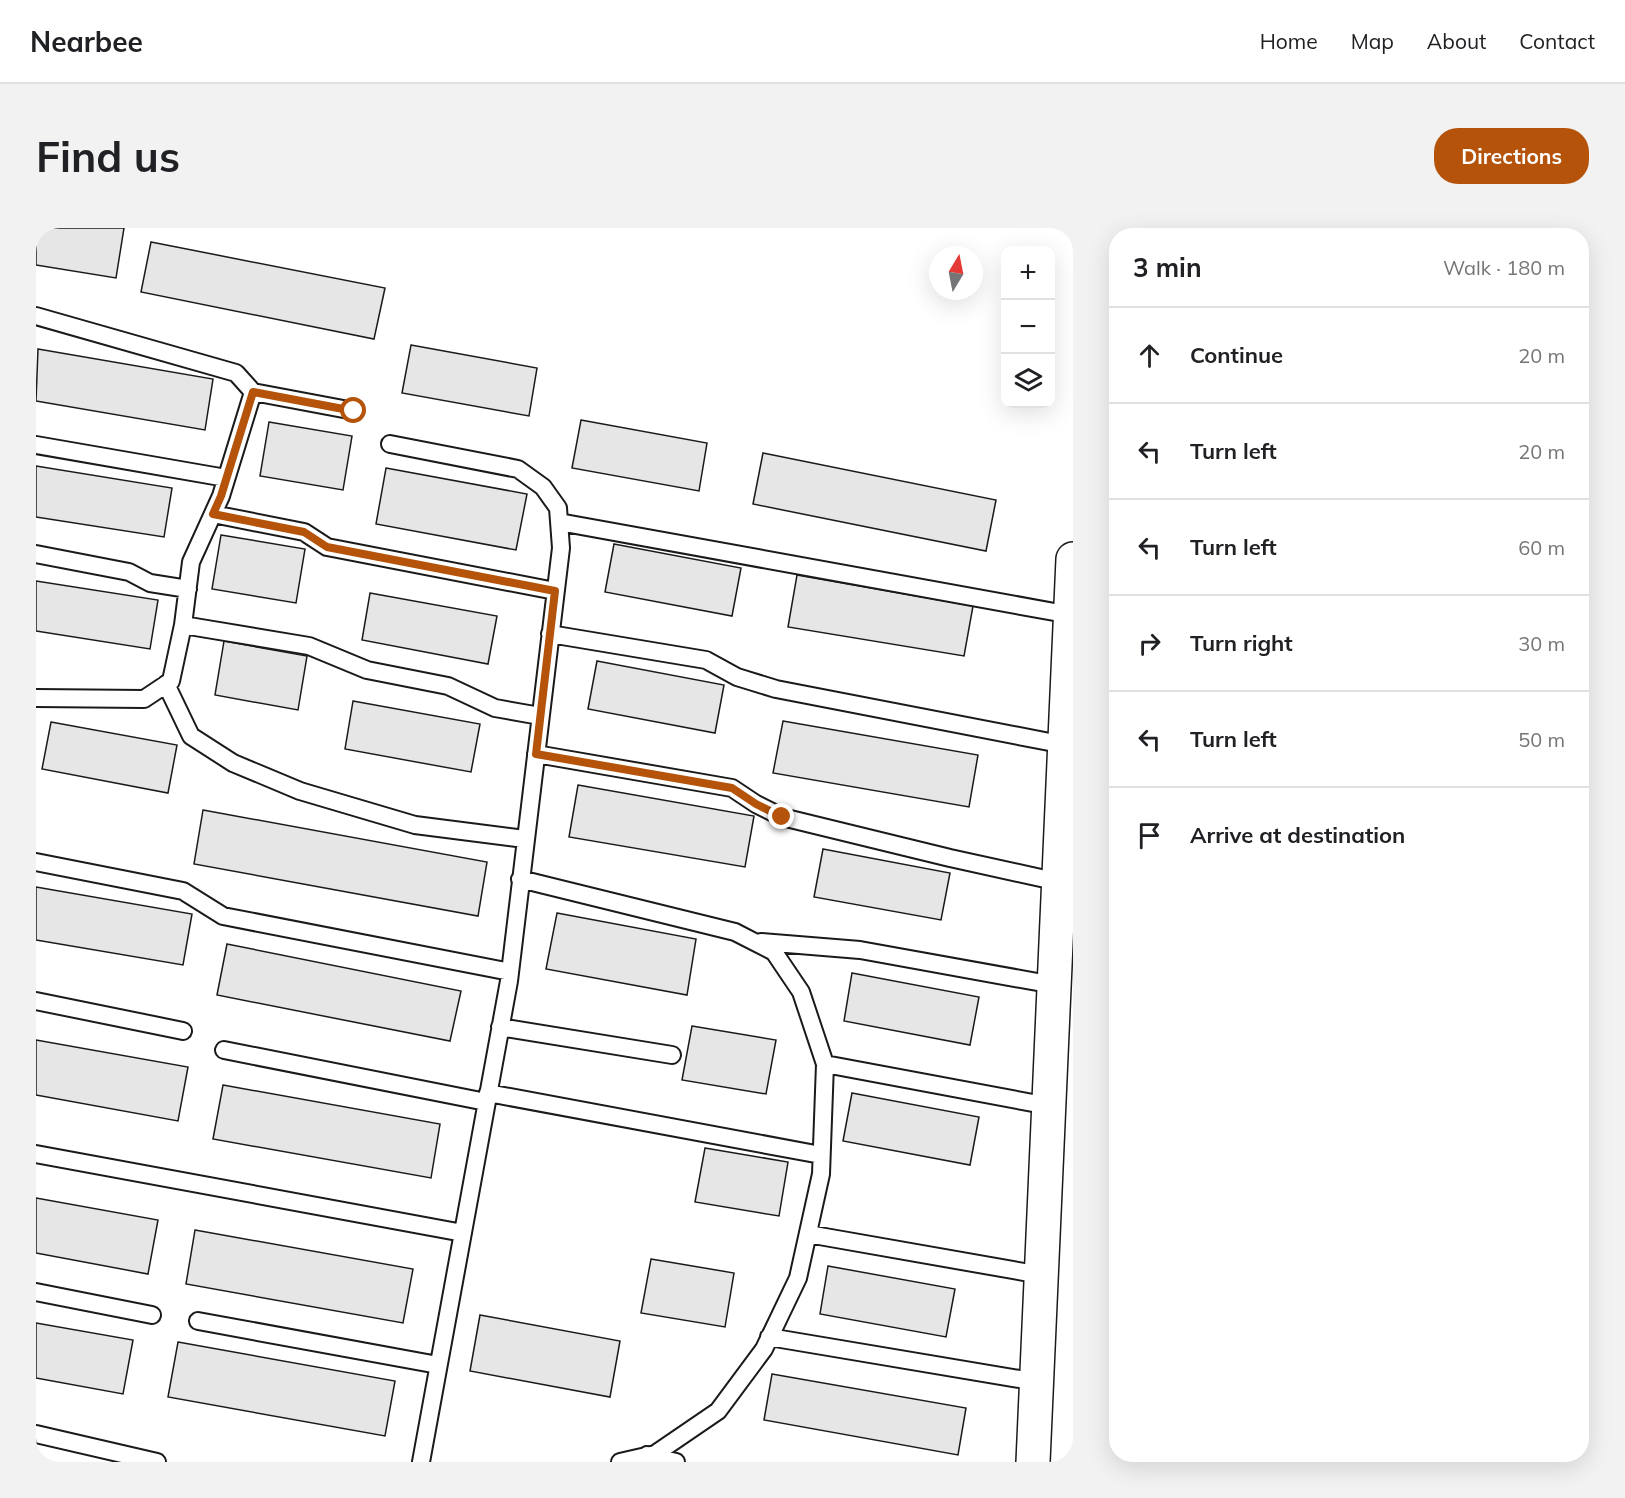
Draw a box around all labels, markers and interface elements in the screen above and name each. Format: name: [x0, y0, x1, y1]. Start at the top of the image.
text: Nearbee: [30, 24, 143, 59]
text: Home: [1260, 28, 1318, 54]
text: Map: [1351, 28, 1394, 54]
text: About: [1427, 28, 1486, 54]
text: Contact: [1519, 28, 1595, 54]
button: Directions: [1434, 128, 1589, 184]
text: Find us: [36, 130, 180, 183]
north arrow: [929, 246, 983, 300]
map controls: [1001, 246, 1055, 408]
button: +: [1001, 246, 1055, 300]
text: 3 min: [1133, 251, 1202, 284]
text: Walk · 180 m: [1443, 255, 1565, 280]
button: −: [1001, 300, 1055, 354]
icon: ahead: [1133, 339, 1166, 372]
text: Continue: [1190, 341, 1283, 369]
text: 20 m: [1518, 343, 1565, 368]
button: layers: [1001, 354, 1055, 408]
route start: [340, 397, 366, 423]
icon: left: [1133, 435, 1166, 468]
text: Turn left: [1190, 437, 1277, 465]
text: 20 m: [1518, 439, 1565, 464]
icon: left: [1133, 531, 1166, 564]
text: Turn left: [1190, 533, 1277, 561]
text: 60 m: [1518, 535, 1565, 560]
icon: right: [1133, 627, 1166, 660]
text: Turn right: [1190, 629, 1293, 657]
text: 30 m: [1518, 631, 1565, 656]
icon: left: [1133, 723, 1166, 756]
text: Turn left: [1190, 725, 1277, 753]
text: 50 m: [1518, 727, 1565, 752]
route end: [768, 803, 794, 829]
icon: arrive: [1133, 819, 1166, 852]
text: Arrive at destination: [1190, 821, 1405, 849]

